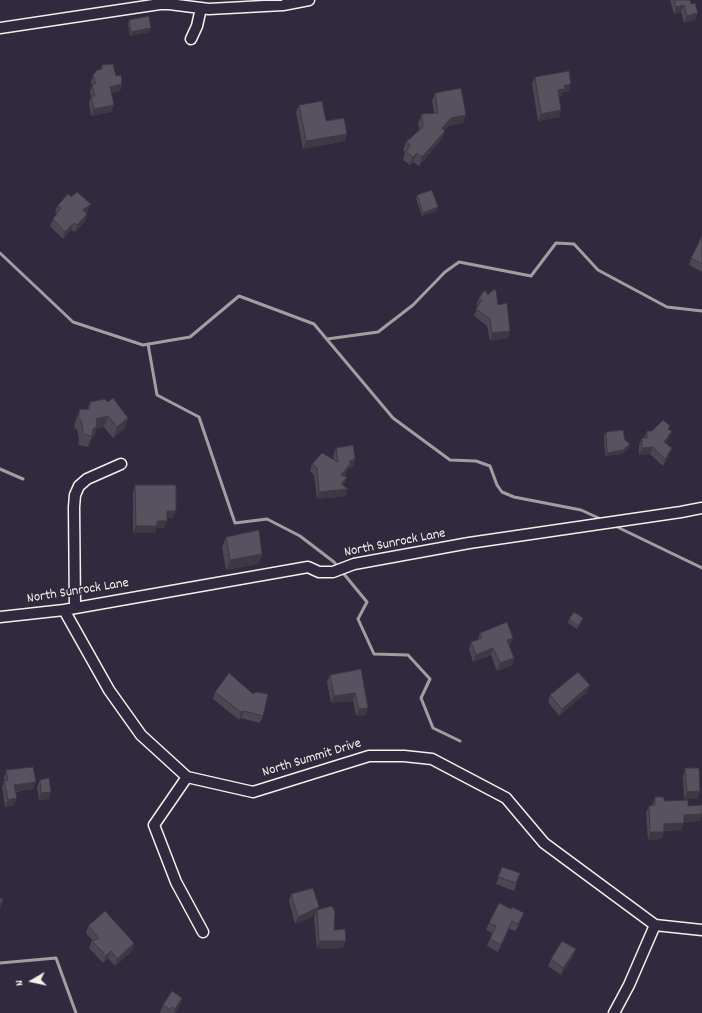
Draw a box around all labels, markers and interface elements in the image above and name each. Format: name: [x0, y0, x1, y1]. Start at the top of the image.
street label: North Sunrock Lane: [343, 526, 447, 562]
street label: North Sunrock Lane: [26, 576, 130, 608]
street label: North Summit Drive: [261, 736, 363, 782]
north arrow: [12, 961, 52, 1001]
text: N: [12, 979, 28, 987]

